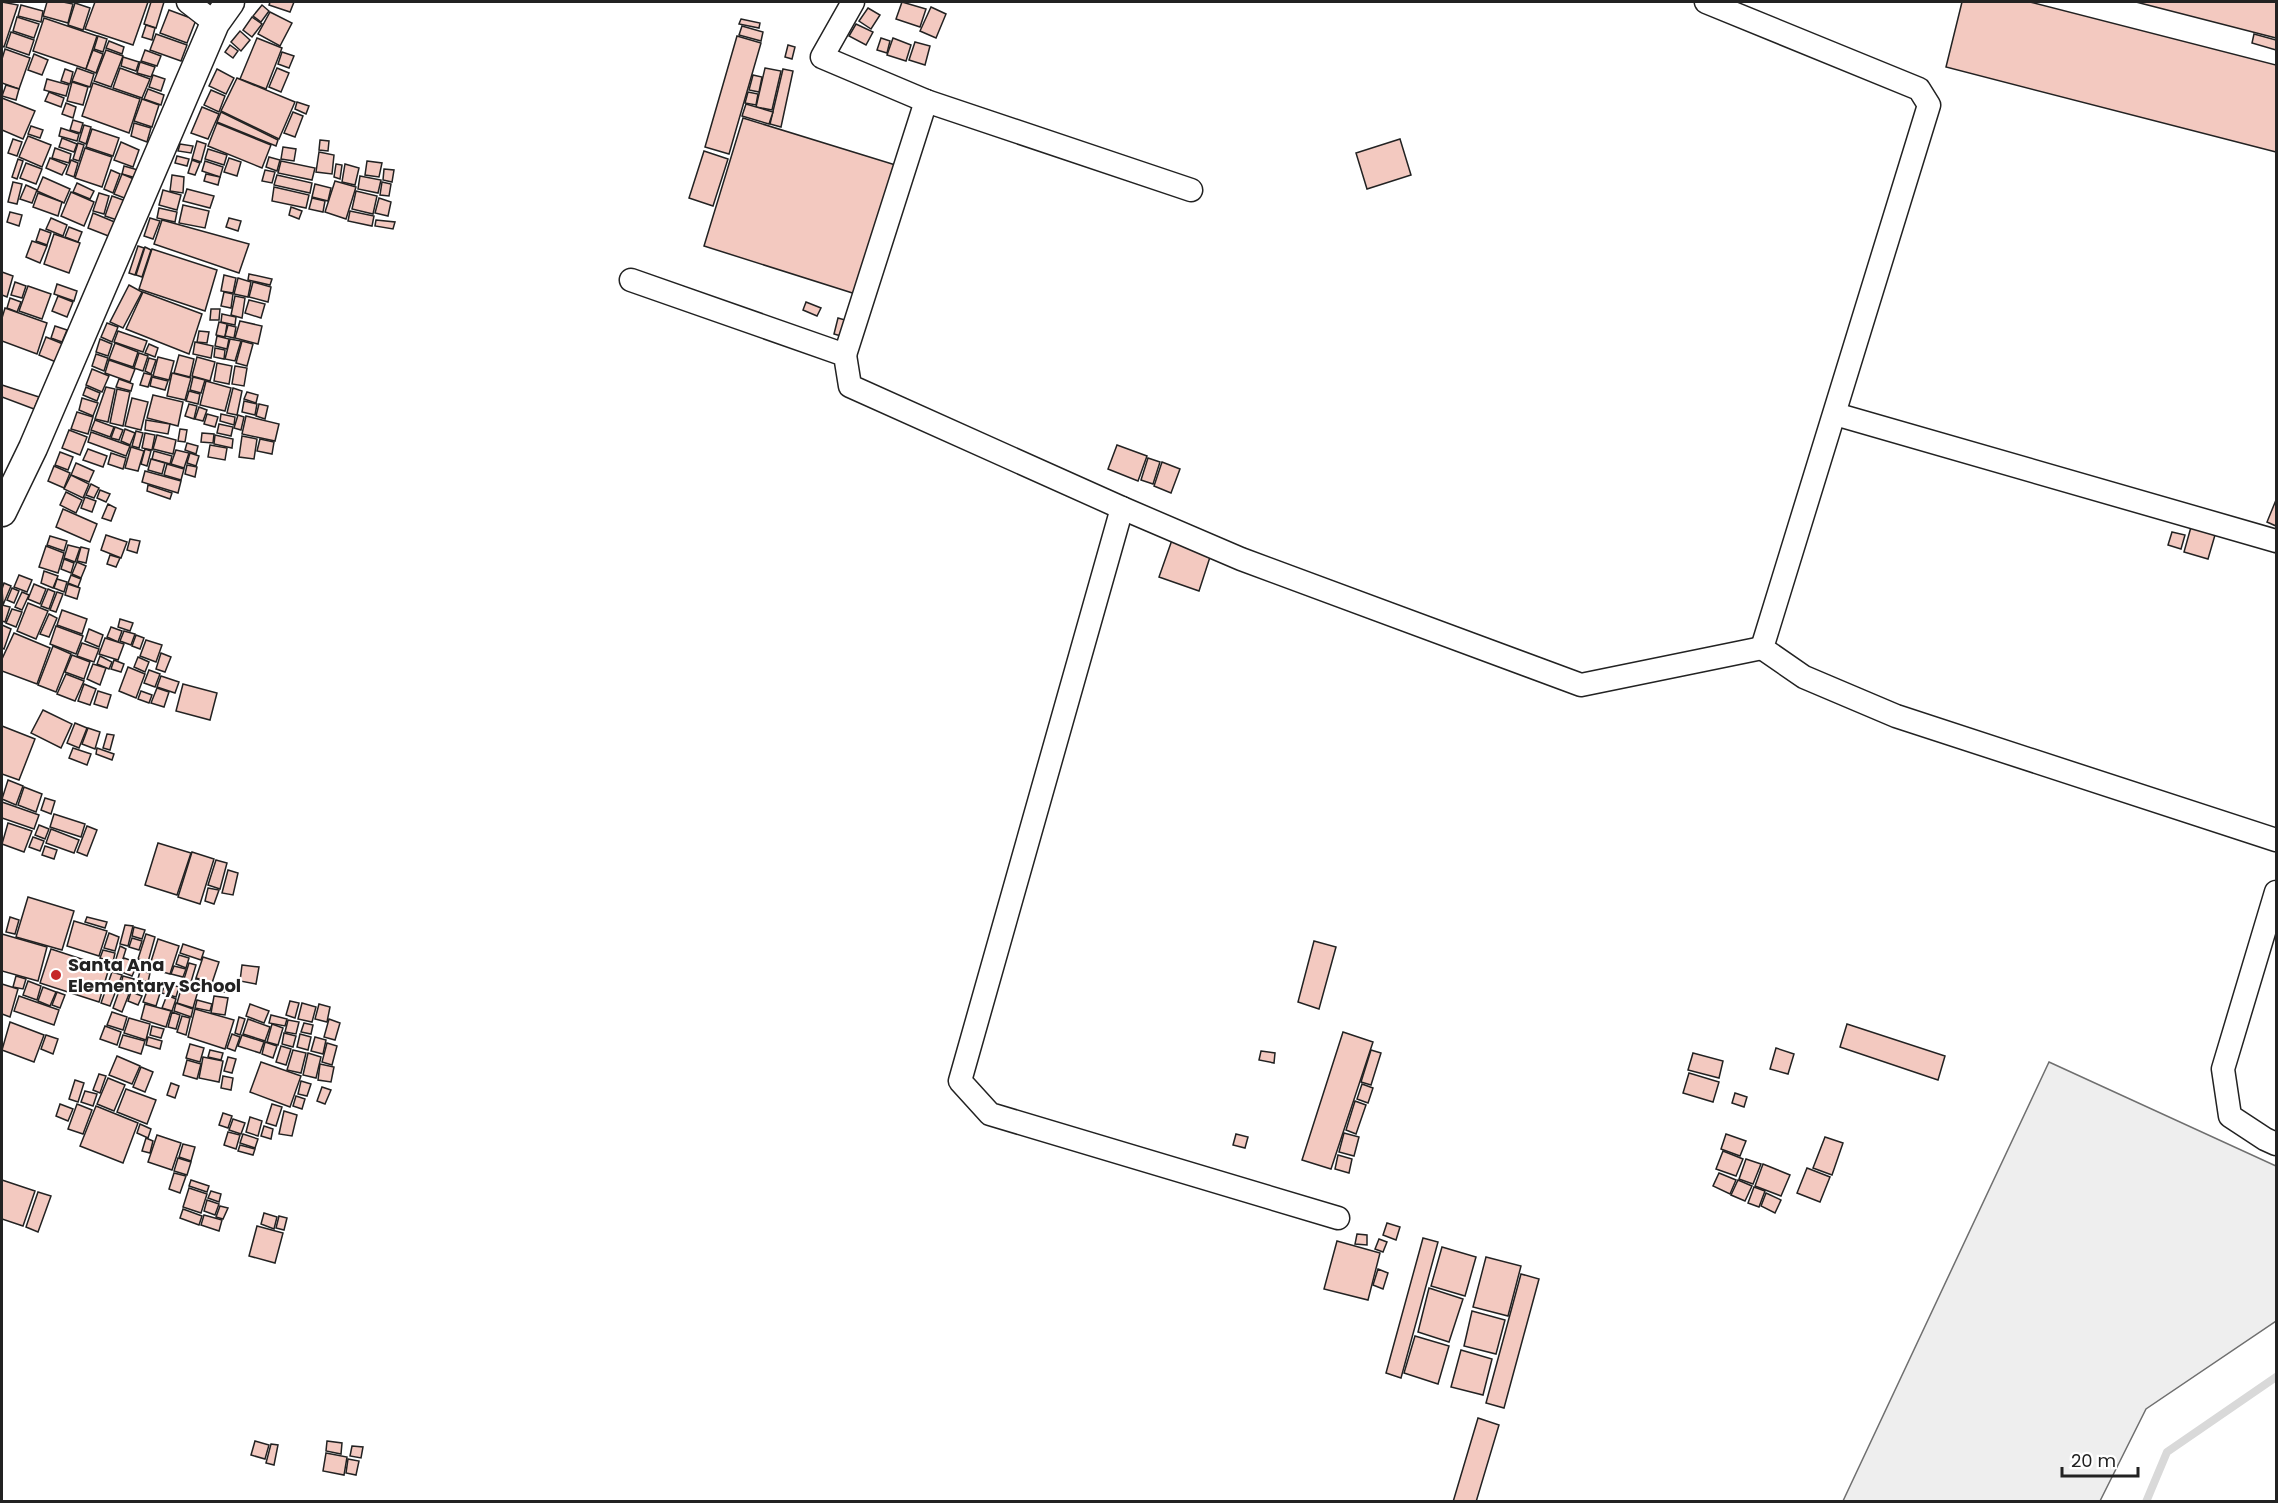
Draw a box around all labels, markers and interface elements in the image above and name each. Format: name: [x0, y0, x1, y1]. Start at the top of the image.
place label: Santa Ana Elementary School: [68, 952, 241, 998]
marker: Santa Ana Elementary School: [49, 968, 63, 982]
scale bar: [2062, 1440, 2138, 1478]
text: 20 m: [2071, 1448, 2116, 1473]

